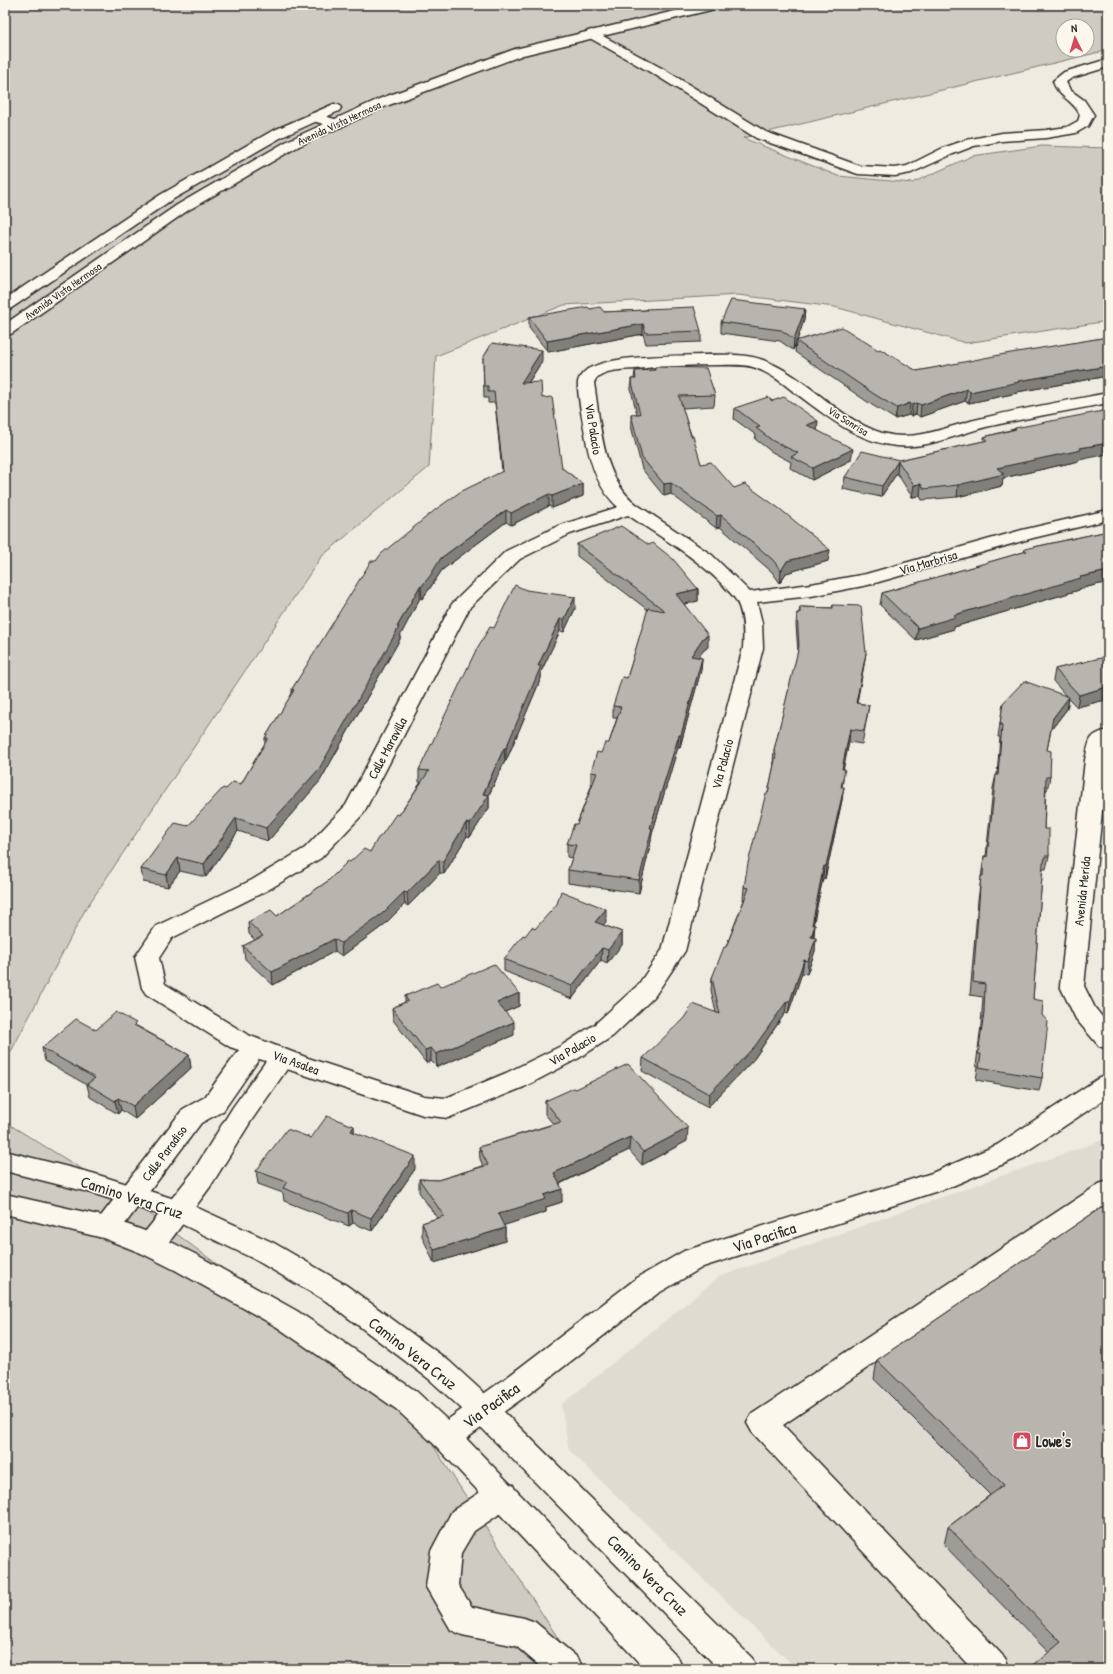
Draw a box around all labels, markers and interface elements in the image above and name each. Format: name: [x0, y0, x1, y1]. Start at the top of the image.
north arrow: [1055, 18, 1095, 58]
text: N: [1071, 21, 1078, 35]
street label: Avenida Vista Hermosa: [295, 97, 384, 148]
street label: Avenida Vista Hermosa: [22, 259, 105, 323]
street label: Via Palacio: [581, 402, 607, 456]
street label: Via Sonrisa: [825, 403, 871, 439]
street label: Via Marbrisa: [897, 545, 959, 579]
street label: Calle Maravilla: [363, 714, 411, 782]
street label: Via Palacio: [707, 737, 737, 791]
street label: Avenida Merida: [1069, 855, 1095, 927]
street label: Via Palacio: [545, 1028, 599, 1070]
street label: Via Asalea: [270, 1045, 322, 1079]
street label: Calle Paradiso: [137, 1121, 191, 1185]
street label: Camino Vera Cruz: [78, 1170, 186, 1224]
street label: Via Pacifica: [730, 1216, 798, 1258]
street label: Camino Vera Cruz: [364, 1312, 462, 1395]
street label: Via Pacifica: [458, 1377, 524, 1433]
shop icon: Lowe's: [1011, 1430, 1033, 1452]
place label: Lowe's: [1036, 1430, 1072, 1452]
street label: Camino Vera Cruz: [603, 1530, 694, 1621]

